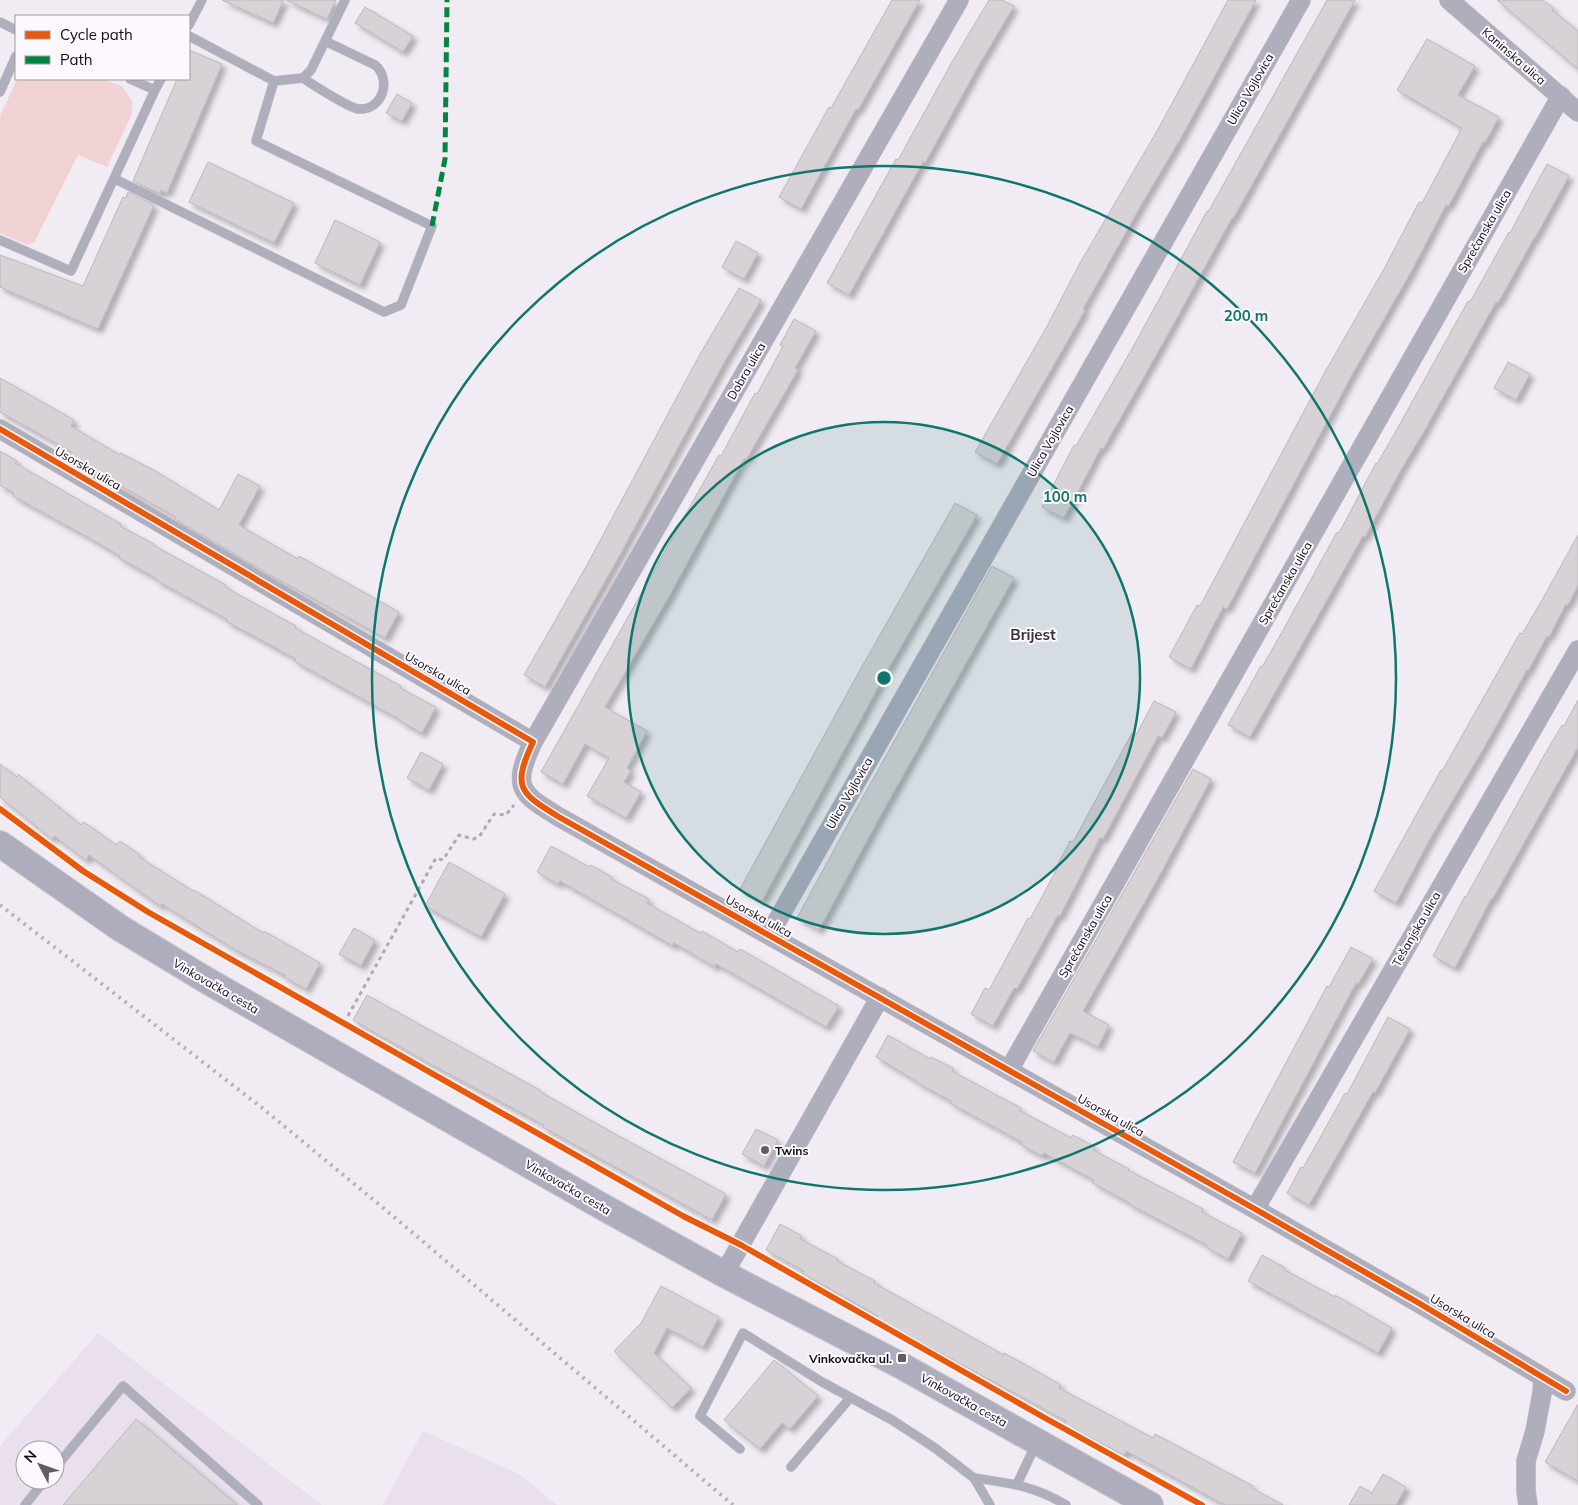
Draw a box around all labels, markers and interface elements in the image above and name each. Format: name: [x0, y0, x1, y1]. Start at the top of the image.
legend: [15, 15, 190, 80]
street label: Kaninska ulica: [1479, 24, 1549, 88]
text: Cycle path: [60, 25, 133, 44]
text: Path: [60, 50, 92, 69]
street label: Ulica Vojlovica: [1224, 51, 1276, 127]
street label: Sprečanska ulica: [1454, 187, 1514, 275]
text: 200 m: [1224, 306, 1268, 325]
street label: Dobra ulica: [724, 340, 768, 402]
street label: Ulica Vojlovica: [1024, 403, 1076, 479]
street label: Usorska ulica: [52, 443, 124, 493]
text: 100 m: [1043, 487, 1087, 506]
street label: Sprečanska ulica: [1255, 539, 1315, 627]
district label: Brijest: [1010, 625, 1056, 644]
street label: Usorska ulica: [402, 648, 474, 698]
centre of rings: [875, 669, 893, 687]
street label: Ulica Vojlovica: [823, 755, 875, 831]
street label: Tešanjska ulica: [1388, 889, 1444, 969]
street label: Usorska ulica: [723, 892, 795, 940]
street label: Sprečanska ulica: [1055, 892, 1115, 980]
street label: Vinkovačka cesta: [170, 955, 262, 1017]
street label: Usorska ulica: [1075, 1091, 1147, 1139]
place label: Twins: [775, 1143, 809, 1158]
marker: Twins: [759, 1144, 771, 1156]
street label: Vinkovačka cesta: [522, 1156, 614, 1218]
street label: Usorska ulica: [1427, 1291, 1499, 1341]
place label: Vinkovačka ul.: [808, 1351, 892, 1366]
marker: Vinkovačka ul.: [896, 1352, 908, 1364]
street label: Vinkovačka cesta: [918, 1370, 1010, 1430]
north arrow: [15, 1440, 65, 1490]
text: N: [20, 1447, 40, 1466]

